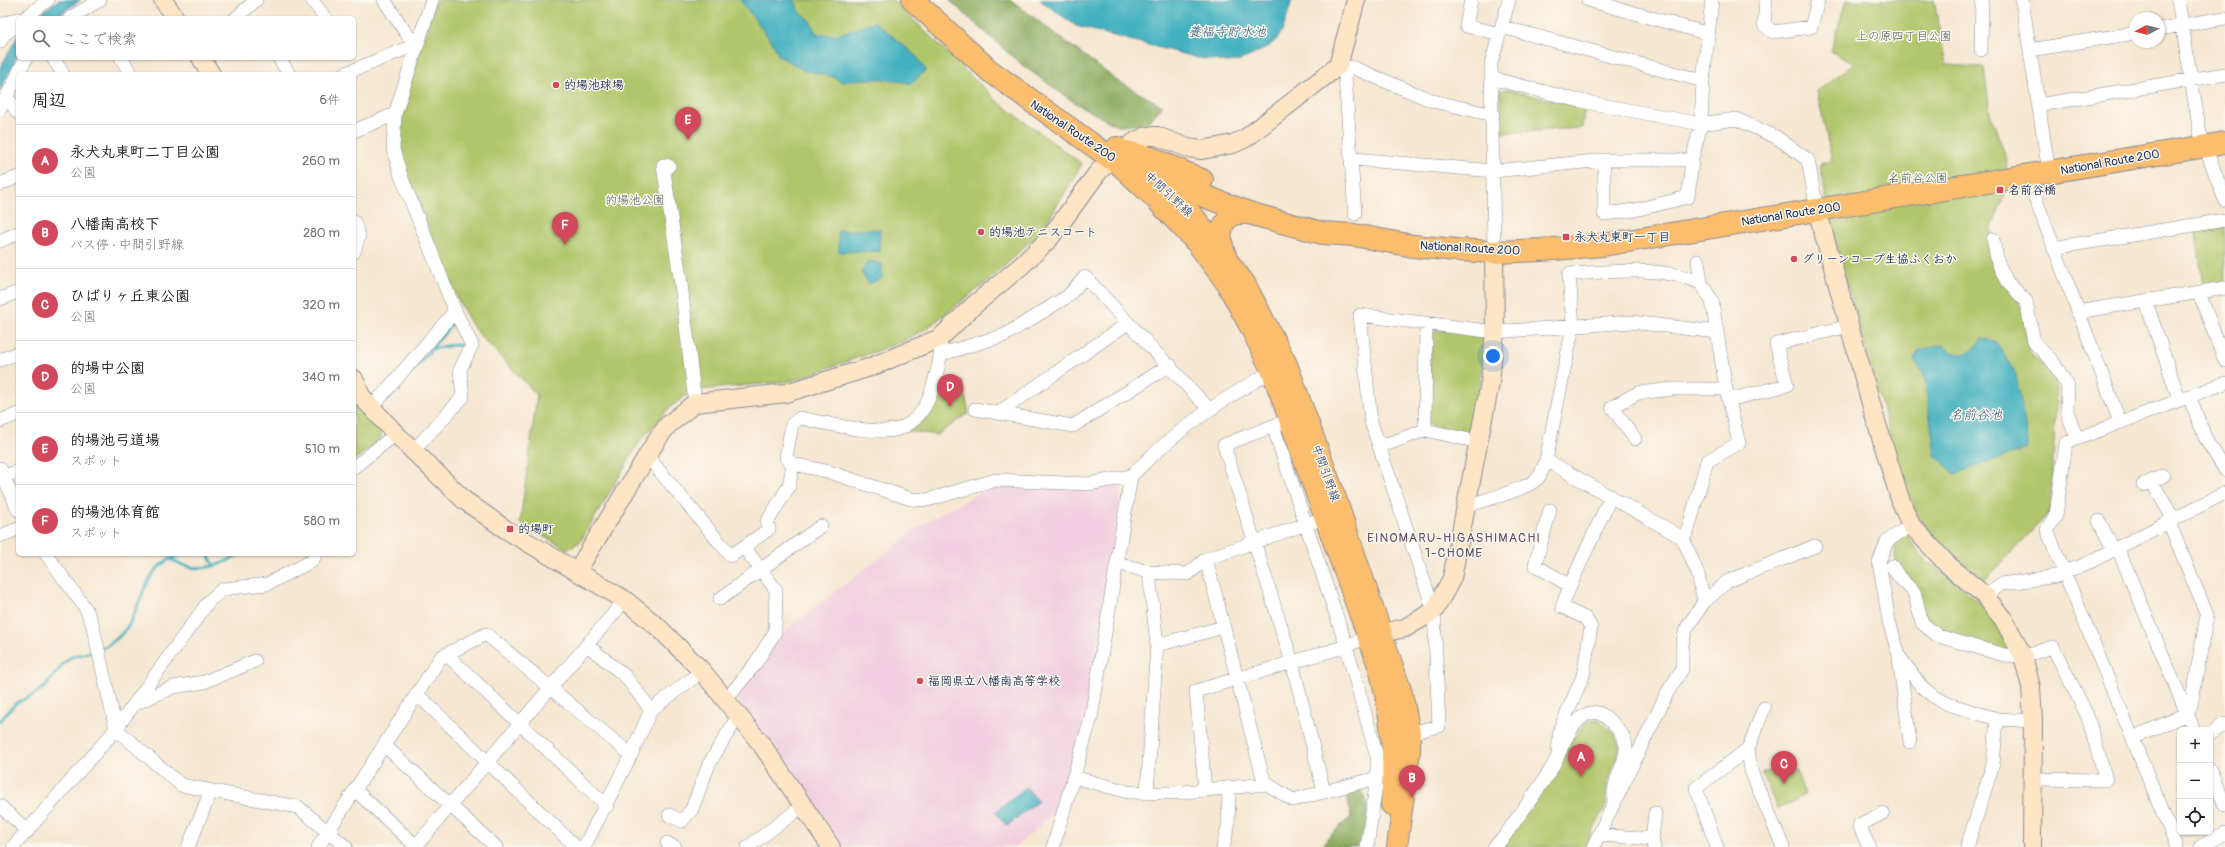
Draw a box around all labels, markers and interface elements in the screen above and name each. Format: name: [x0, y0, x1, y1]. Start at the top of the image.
north arrow: [2129, 12, 2165, 48]
search box: [16, 16, 356, 60]
water label: 養福寺貯水池: [1188, 24, 1267, 40]
icon: search: [30, 27, 52, 49]
park label: 上の原四丁目公園: [1856, 29, 1952, 44]
text: ここで検索: [62, 30, 137, 49]
place label: 的場池球場: [564, 78, 624, 93]
marker: 的場池球場: [551, 80, 561, 90]
text: 周辺: [32, 90, 66, 111]
text: 6件: [319, 92, 340, 108]
street label: National Route 200: [1027, 97, 1119, 166]
pin: E: [675, 107, 701, 140]
text: 永犬丸東町二丁目公園: [70, 143, 220, 162]
street label: National Route 200: [2059, 146, 2161, 179]
text: A: [41, 153, 49, 169]
text: 260 m: [302, 153, 340, 169]
text: 公園: [70, 165, 96, 181]
street label: 中間引野線: [1142, 168, 1196, 220]
park label: 名前谷公園: [1888, 171, 1948, 186]
place label: 名前谷橋: [2008, 183, 2056, 198]
marker: 名前谷橋: [1995, 185, 2005, 195]
park label: 的場池公園: [605, 193, 665, 208]
street label: National Route 200: [1740, 199, 1842, 230]
pin: F: [552, 212, 578, 245]
text: 八幡南高校下: [70, 215, 160, 234]
text: B: [41, 225, 49, 241]
text: 280 m: [303, 225, 340, 241]
place label: 的場池テニスコート: [989, 225, 1097, 240]
marker: 的場池テニスコート: [976, 227, 986, 237]
place label: 永犬丸東町一丁目: [1574, 230, 1670, 245]
marker: 永犬丸東町一丁目: [1561, 232, 1571, 242]
text: バス停 · 中間引野線: [70, 237, 184, 253]
street label: National Route 200: [1419, 238, 1520, 259]
place label: グリーンコープ生協ふくおか: [1802, 252, 1957, 267]
marker: グリーンコープ生協ふくおか: [1789, 254, 1799, 264]
text: ひばりヶ丘東公園: [70, 287, 190, 306]
text: C: [41, 297, 49, 313]
text: 320 m: [302, 297, 340, 313]
text: 公園: [70, 309, 96, 325]
your location: [1483, 346, 1503, 366]
text: 的場中公園: [70, 359, 145, 378]
text: D: [41, 369, 49, 385]
text: 340 m: [302, 369, 340, 385]
pin: D: [937, 374, 963, 407]
text: 公園: [70, 381, 96, 397]
water label: 名前谷池: [1950, 407, 2003, 423]
text: 的場池弓道場: [70, 431, 160, 450]
text: E: [42, 441, 48, 457]
text: 510 m: [305, 441, 340, 457]
street label: 中間引野線: [1308, 442, 1343, 504]
text: スポット: [70, 453, 122, 469]
text: 的場池体育館: [70, 503, 160, 522]
text: F: [41, 513, 49, 529]
text: 580 m: [303, 513, 340, 529]
place label: 的場町: [518, 522, 554, 537]
marker: 的場町: [505, 524, 515, 534]
text: スポット: [70, 525, 122, 541]
district label: EINOMARU-HIGASHIMACHI 1-CHOME: [1367, 530, 1541, 561]
place label: 福岡県立八幡南高等学校: [928, 674, 1060, 689]
marker: 福岡県立八幡南高等学校: [915, 676, 925, 686]
map controls: [2177, 727, 2213, 835]
button: +: [2177, 727, 2213, 763]
pin: A: [1568, 744, 1594, 777]
pin: C: [1771, 751, 1797, 784]
button: −: [2177, 763, 2213, 799]
pin: B: [1399, 765, 1425, 798]
button: locate: [2177, 799, 2213, 835]

